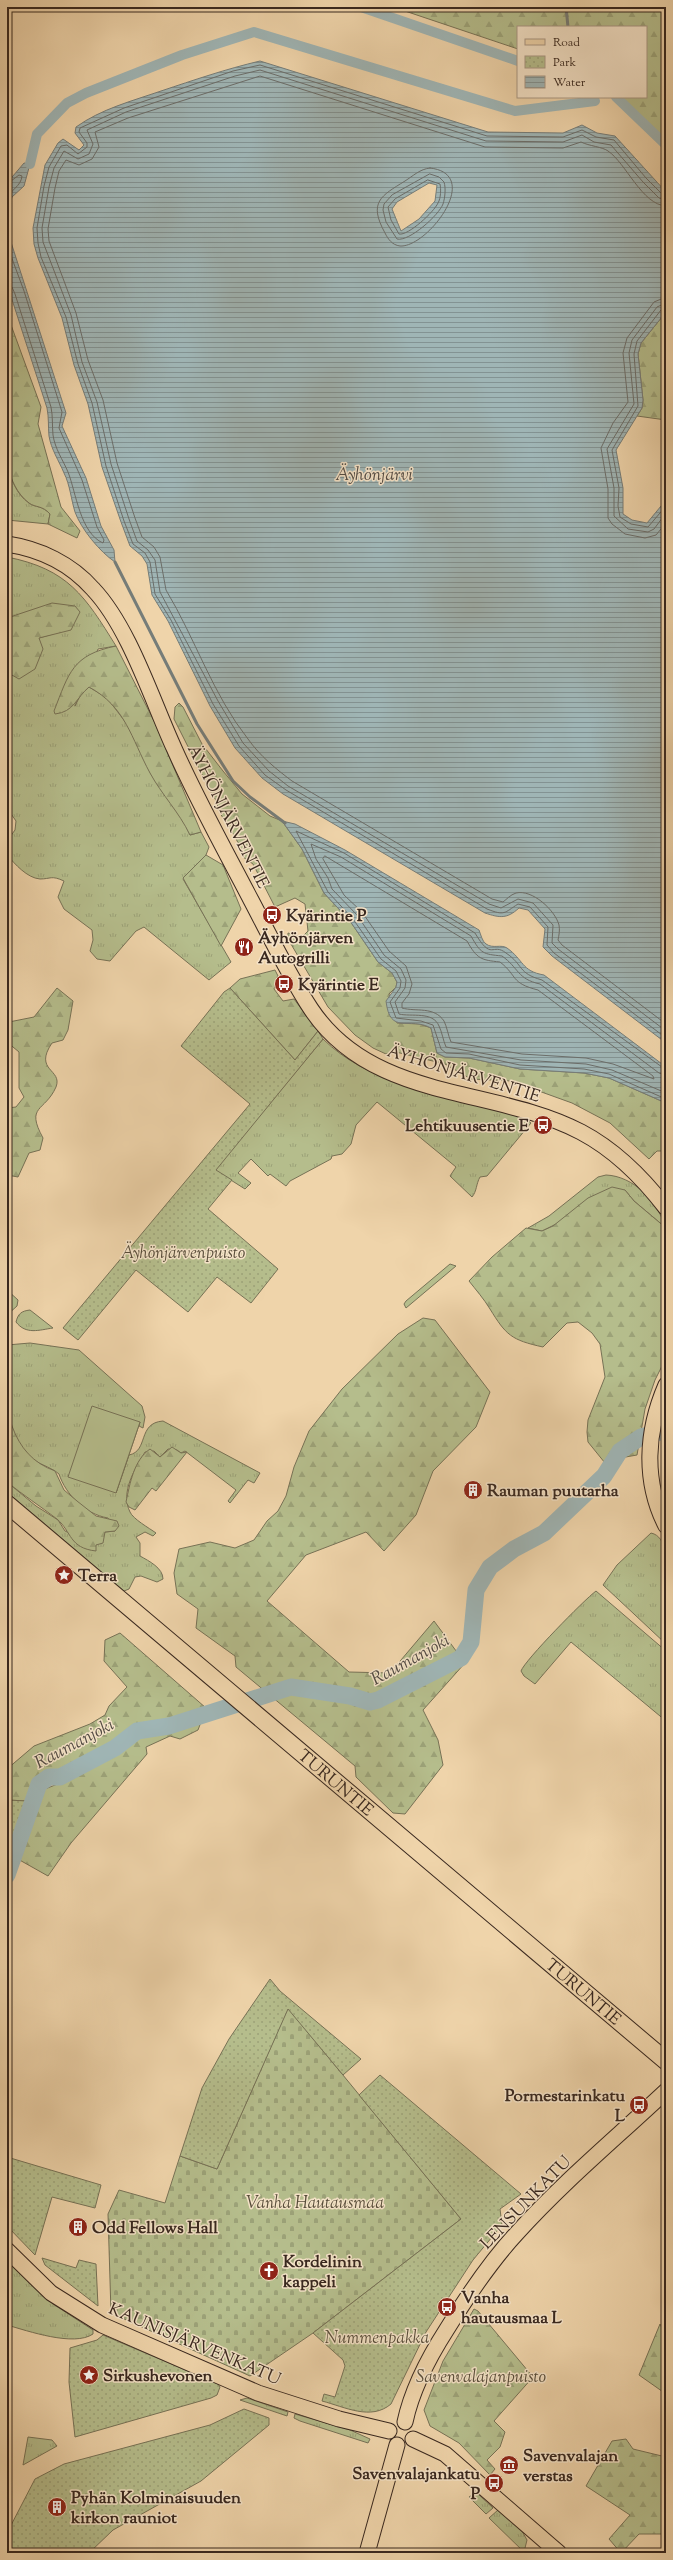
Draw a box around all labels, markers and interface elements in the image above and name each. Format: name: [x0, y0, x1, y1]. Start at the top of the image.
legend: [517, 26, 647, 98]
text: Road: [553, 34, 580, 52]
text: Park: [553, 54, 576, 72]
text: Water: [553, 74, 586, 92]
water label: Äyhönjärvi: [335, 463, 413, 489]
street label: ÄYHÖNJÄRVENTIE: [180, 741, 274, 893]
bus stop icon: Kyärintie P: [261, 904, 283, 926]
place label: Kyärintie P: [286, 905, 367, 929]
place label: Äyhönjärven Autogrilli: [258, 927, 354, 971]
restaurant icon: Äyhönjärven Autogrilli: [233, 936, 255, 958]
bus stop icon: Kyärintie E: [273, 973, 295, 995]
place label: Kyärintie E: [298, 974, 380, 998]
street label: ÄYHÖNJÄRVENTIE: [384, 1040, 543, 1110]
bus stop icon: Lehtikuusentie E: [532, 1114, 554, 1136]
place label: Lehtikuusentie E: [405, 1115, 530, 1139]
park label: Äyhönjärvenpuisto: [121, 1241, 246, 1266]
building icon: Rauman puutarha: [462, 1479, 484, 1501]
place label: Rauman puutarha: [487, 1480, 619, 1504]
place icon: Terra: [53, 1564, 75, 1586]
place label: Terra: [78, 1565, 117, 1589]
water label: Raumanjoki: [367, 1628, 455, 1693]
water label: Raumanjoki: [31, 1713, 119, 1777]
street label: TURUNTIE: [292, 1745, 378, 1823]
street label: TURUNTIE: [539, 1954, 625, 2032]
place label: Pormestarinkatu L: [505, 2085, 626, 2129]
bus stop icon: Pormestarinkatu L: [628, 2094, 650, 2116]
street label: LENSUNKATU: [475, 2151, 578, 2256]
park label: Vanha Hautausmaa: [246, 2192, 384, 2216]
building icon: Odd Fellows Hall: [67, 2216, 89, 2238]
place label: Odd Fellows Hall: [92, 2217, 218, 2241]
place label: Kordelinin kappeli: [282, 2251, 363, 2295]
church icon: Kordelinin kappeli: [258, 2260, 280, 2282]
place label: Vanha hautausmaa L: [461, 2287, 563, 2331]
bus stop icon: Vanha hautausmaa L: [436, 2296, 458, 2318]
street label: KAUNISJÄRVENKATU: [104, 2298, 284, 2392]
park label: Nummenpakka: [325, 2327, 430, 2351]
place icon: Sirkushevonen: [78, 2364, 100, 2386]
place label: Sirkushevonen: [103, 2365, 214, 2389]
park label: Savenvalajanpuisto: [416, 2366, 546, 2390]
place label: Savenvalajan verstas: [523, 2445, 619, 2489]
museum icon: Savenvalajan verstas: [498, 2454, 520, 2476]
place label: Savenvalajankatu P: [352, 2463, 480, 2507]
bus stop icon: Savenvalajankatu P: [483, 2472, 505, 2494]
place label: Pyhän Kolminaisuuden kirkon rauniot: [70, 2487, 242, 2531]
building icon: Pyhän Kolminaisuuden kirkon rauniot: [46, 2496, 68, 2518]

